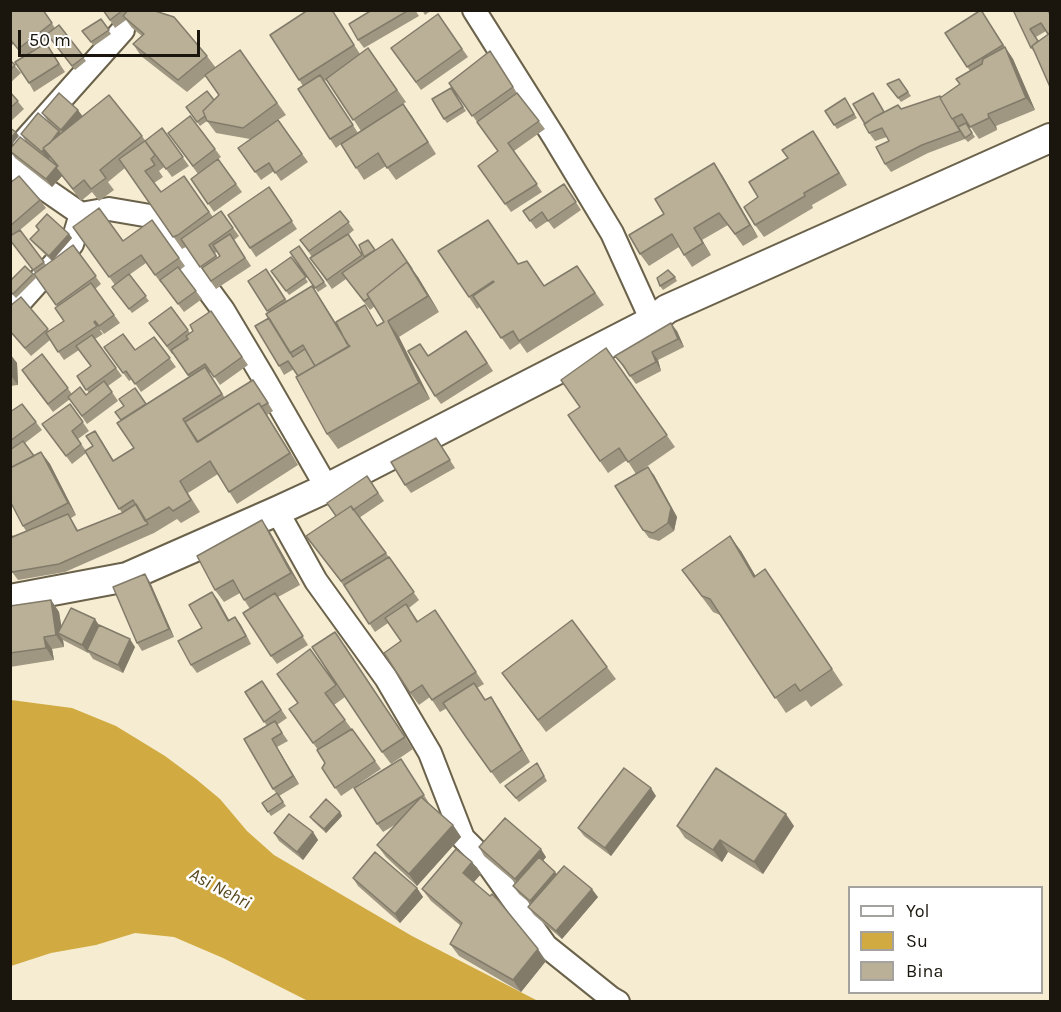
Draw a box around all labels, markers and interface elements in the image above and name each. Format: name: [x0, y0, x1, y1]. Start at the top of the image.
scale bar: [21, 18, 202, 56]
text: 50 m: [29, 29, 71, 51]
water label: Asi Nehri: [185, 864, 255, 914]
legend: [848, 886, 1043, 994]
text: Yol: [906, 900, 930, 922]
text: Su: [906, 930, 928, 952]
text: Bina: [906, 960, 943, 982]

